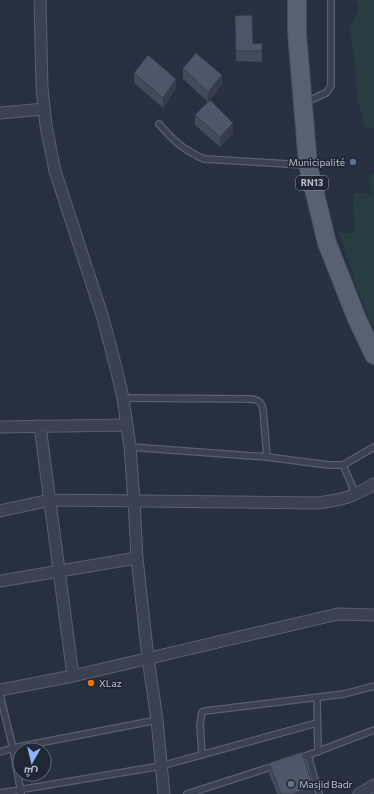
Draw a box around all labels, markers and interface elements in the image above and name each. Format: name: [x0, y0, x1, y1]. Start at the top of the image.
place label: Municipalité: [288, 156, 345, 168]
marker: Municipalité: [348, 157, 358, 167]
road number: RN13: [296, 176, 328, 190]
place label: XLaz: [99, 677, 122, 689]
marker: XLaz: [86, 678, 96, 688]
north arrow: [12, 742, 52, 782]
text: ش: [23, 764, 39, 780]
place label: Masjid Badr: [299, 778, 353, 790]
marker: Masjid Badr: [286, 779, 296, 789]

